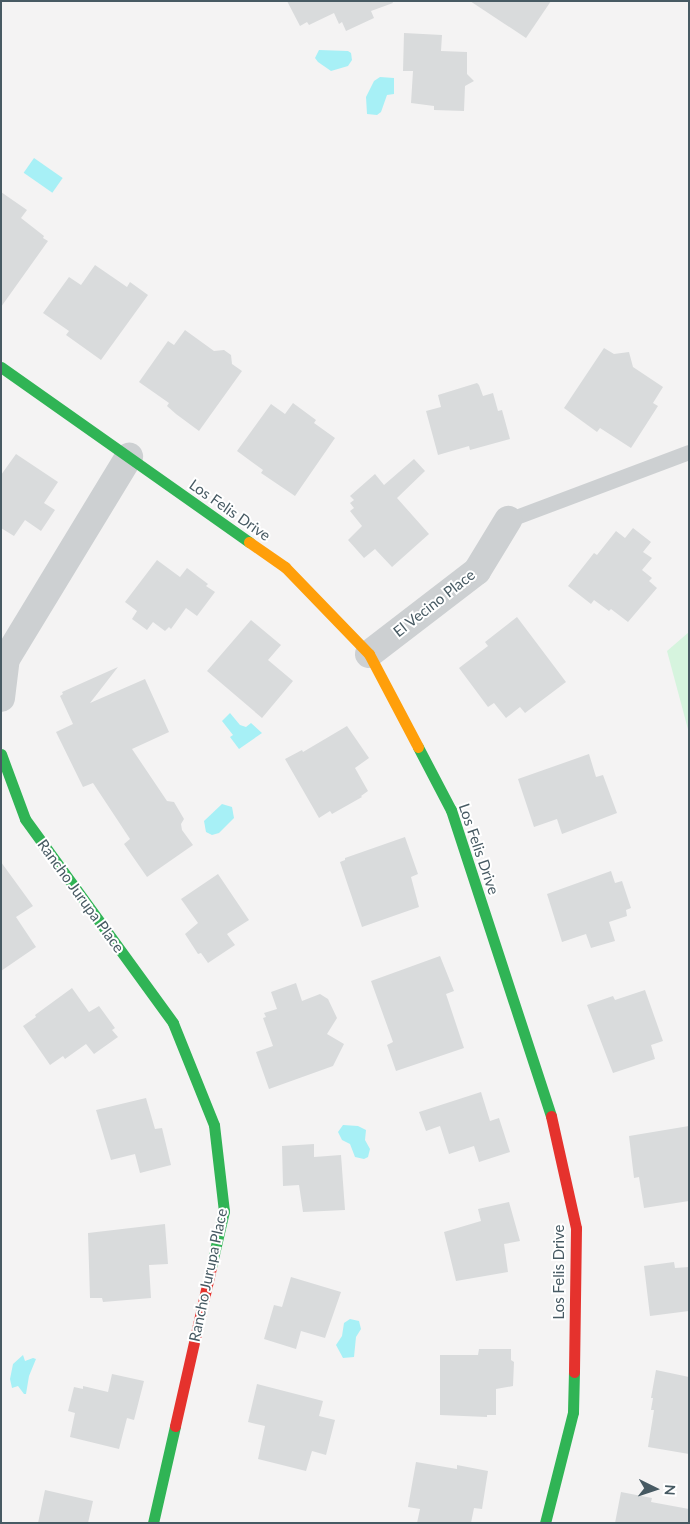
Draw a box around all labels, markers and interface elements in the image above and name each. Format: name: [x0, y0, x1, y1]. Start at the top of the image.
street label: Los Felis Drive: [186, 475, 274, 545]
street label: El Vecino Place: [389, 565, 479, 641]
street label: Los Felis Drive: [455, 801, 503, 897]
street label: Rancho Jurupa Place: [34, 836, 128, 956]
street label: Rancho Jurupa Place: [185, 1207, 231, 1343]
street label: Los Felis Drive: [550, 1225, 568, 1319]
north arrow: [630, 1464, 680, 1514]
text: N: [662, 1484, 679, 1496]

